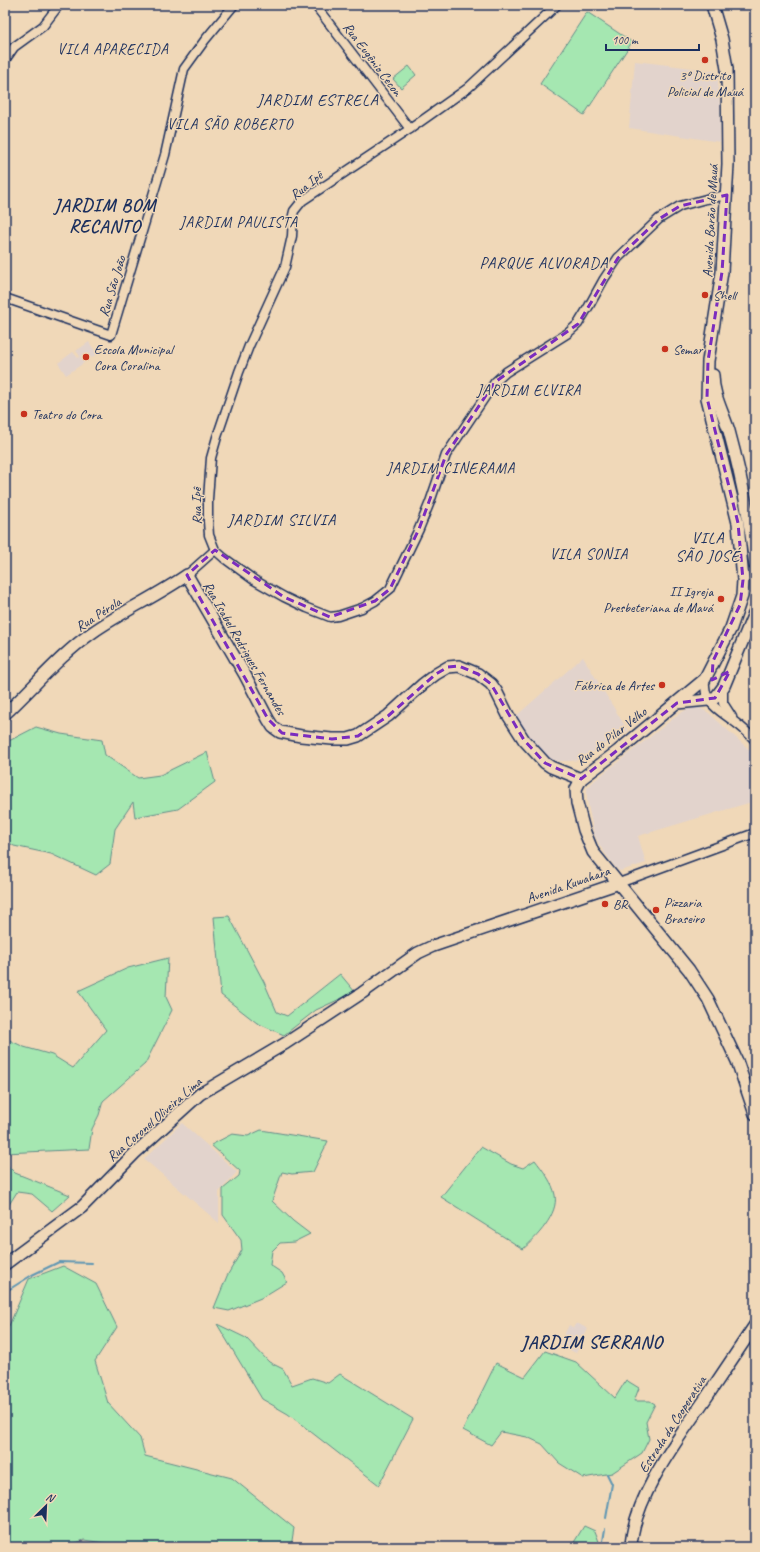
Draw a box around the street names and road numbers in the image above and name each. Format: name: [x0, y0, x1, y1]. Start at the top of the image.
street label: Rua Eugênio Cecon: [339, 19, 406, 100]
street label: Avenida Barão de Mauá: [699, 162, 722, 278]
street label: Rua Ipê: [287, 166, 327, 204]
street label: Rua São João: [95, 253, 130, 319]
street label: Rua Ipê: [188, 486, 205, 524]
street label: Rua Isabel Rodrigues Fernandes: [199, 578, 290, 719]
street label: Rua Pérola: [73, 593, 125, 635]
street label: Rua do Pilar Velho: [572, 703, 651, 769]
street label: Avenida Kuwahara: [524, 862, 613, 907]
street label: Rua Coronel Oliveira Lima: [103, 1073, 206, 1165]
street label: Estrada da Cooperativa: [635, 1372, 711, 1476]

